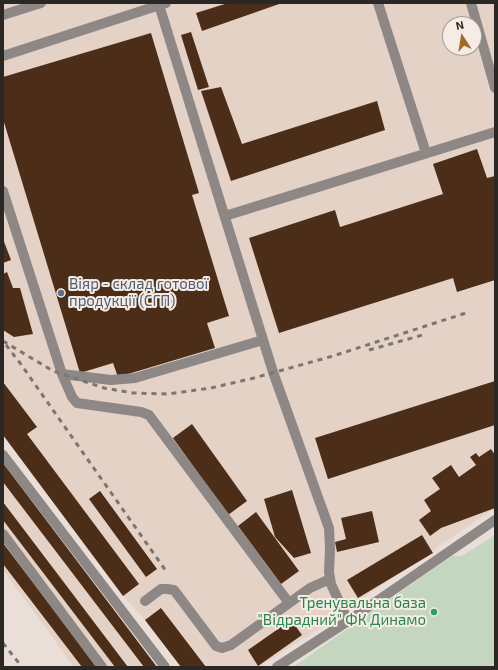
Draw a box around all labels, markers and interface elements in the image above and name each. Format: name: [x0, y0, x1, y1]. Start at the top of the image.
north arrow: [442, 16, 482, 56]
text: N: [454, 18, 465, 32]
place label: Віяр - склад готової продукції (СГП): [69, 275, 208, 310]
marker: Віяр - склад готової продукції (СГП): [56, 288, 66, 298]
place label: Тренувальна база "Відрадний" ФК Динамо: [258, 594, 426, 629]
marker: Тренувальна база "Відрадний" ФК Динамо: [429, 607, 439, 617]

